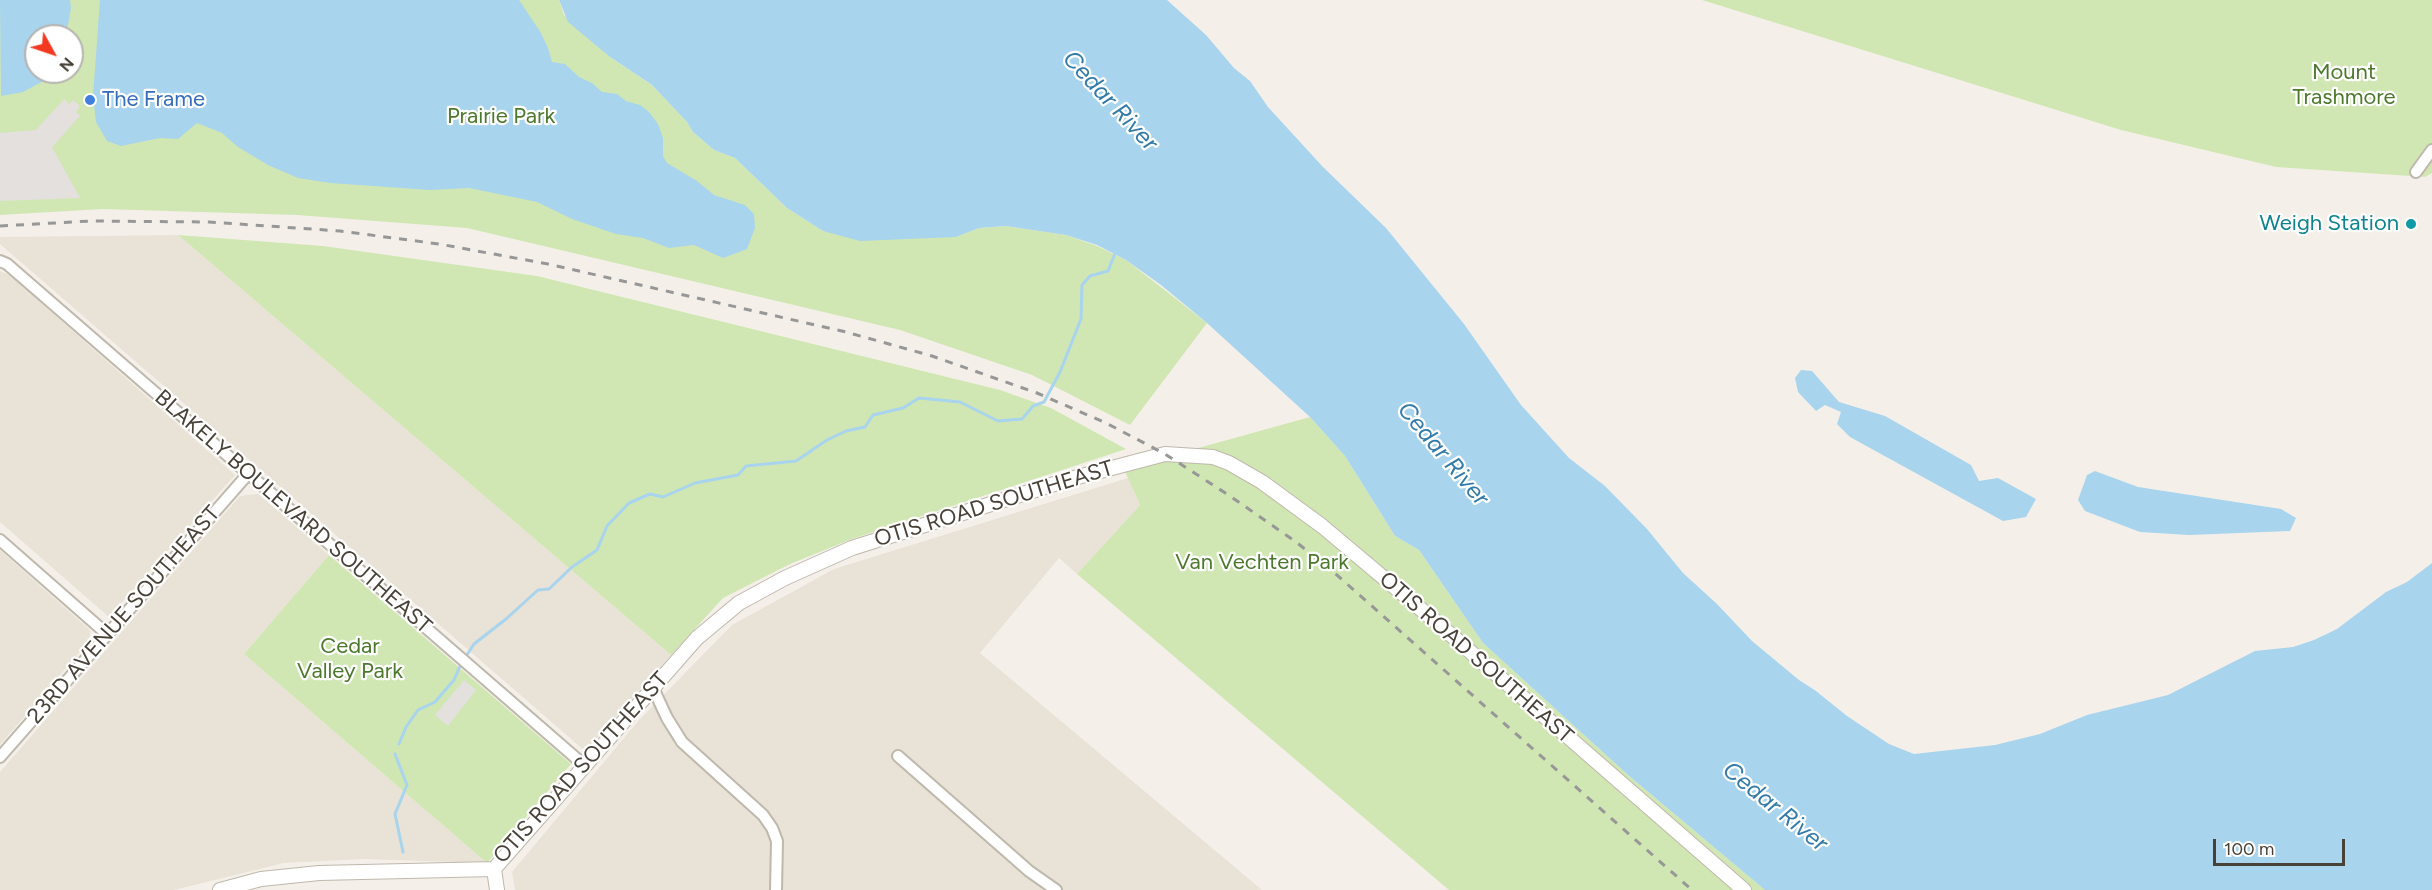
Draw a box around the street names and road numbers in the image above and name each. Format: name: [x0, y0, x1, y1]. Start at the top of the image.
street label: BLAKELY BOULEVARD SOUTHEAST: [149, 384, 437, 640]
street label: OTIS ROAD SOUTHEAST: [871, 455, 1117, 553]
street label: 23RD AVENUE SOUTHEAST: [22, 501, 226, 729]
street label: OTIS ROAD SOUTHEAST: [1374, 567, 1578, 749]
street label: OTIS ROAD SOUTHEAST: [488, 667, 674, 869]

